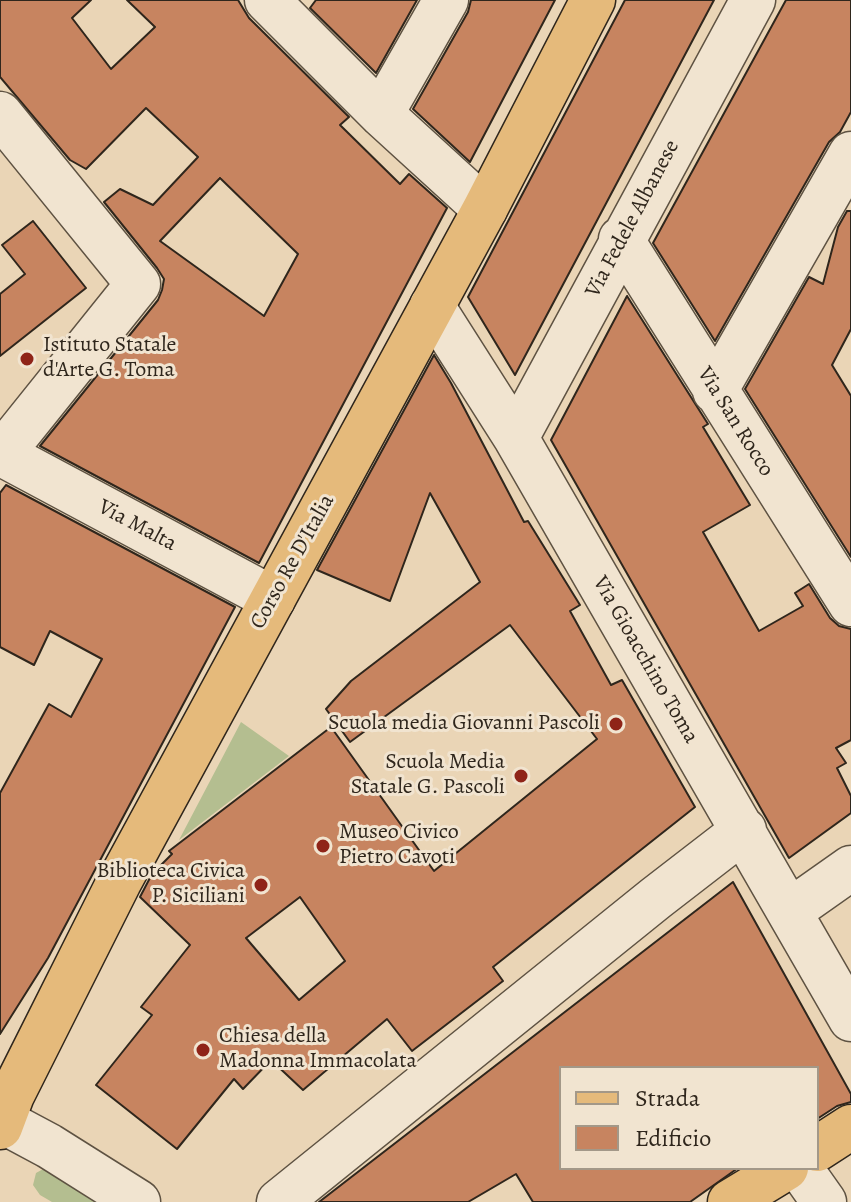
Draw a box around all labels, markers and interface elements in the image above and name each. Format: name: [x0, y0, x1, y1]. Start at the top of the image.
street label: Via Fedele Albanese: [580, 136, 686, 302]
place label: Istituto Statale d'Arte G. Toma: [43, 333, 176, 384]
marker: Istituto Statale d'Arte G. Toma: [18, 350, 36, 368]
street label: Via San Rocco: [691, 362, 779, 482]
street label: Corso Re D'Italia: [245, 490, 341, 634]
street label: Via Malta: [93, 494, 181, 558]
street label: Via Gioacchino Toma: [586, 572, 704, 748]
place label: Scuola media Giovanni Pascoli: [328, 711, 600, 737]
marker: Scuola media Giovanni Pascoli: [607, 715, 625, 733]
place label: Scuola Media Statale G. Pascoli: [351, 750, 505, 802]
marker: Scuola Media Statale G. Pascoli: [512, 767, 530, 785]
place label: Museo Civico Pietro Cavoti: [339, 820, 459, 872]
marker: Museo Civico Pietro Cavoti: [314, 837, 332, 855]
place label: Biblioteca Civica P. Siciliani: [96, 859, 245, 910]
marker: Biblioteca Civica P. Siciliani: [252, 876, 270, 894]
place label: Chiesa della Madonna Immacolata: [219, 1024, 417, 1076]
marker: Chiesa della Madonna Immacolata: [194, 1041, 212, 1059]
legend: [559, 1066, 819, 1170]
text: Strada: [635, 1082, 700, 1114]
text: Edificio: [635, 1122, 711, 1154]

